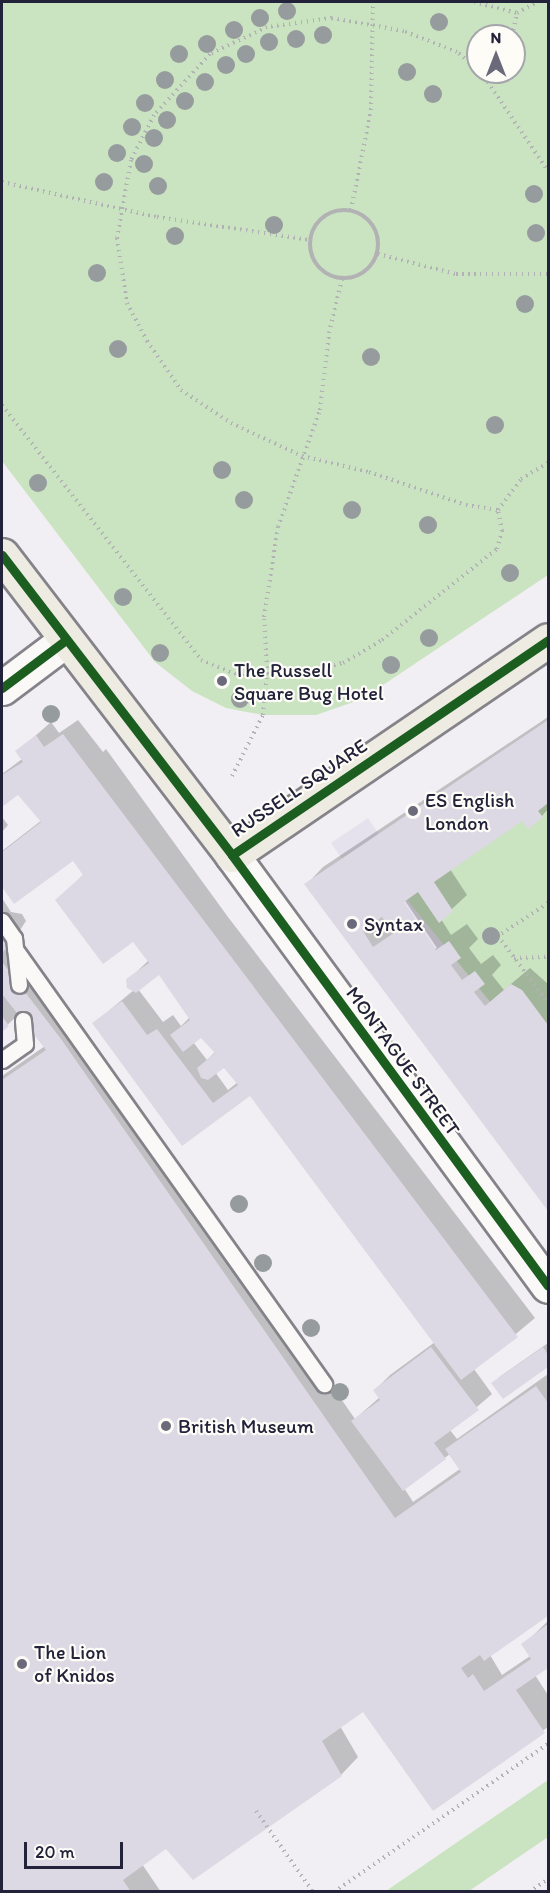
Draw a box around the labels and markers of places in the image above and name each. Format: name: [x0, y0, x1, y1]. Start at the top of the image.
place label: The Russell Square Bug Hotel: [234, 658, 383, 705]
marker: The Russell Square Bug Hotel: [215, 674, 229, 688]
place label: ES English London: [425, 788, 514, 835]
marker: ES English London: [406, 804, 420, 818]
place label: Syntax: [364, 912, 423, 936]
marker: Syntax: [345, 917, 359, 931]
place label: British Museum: [178, 1414, 313, 1438]
marker: British Museum: [159, 1419, 173, 1433]
place label: The Lion of Knidos: [34, 1640, 115, 1687]
marker: The Lion of Knidos: [15, 1657, 29, 1671]

